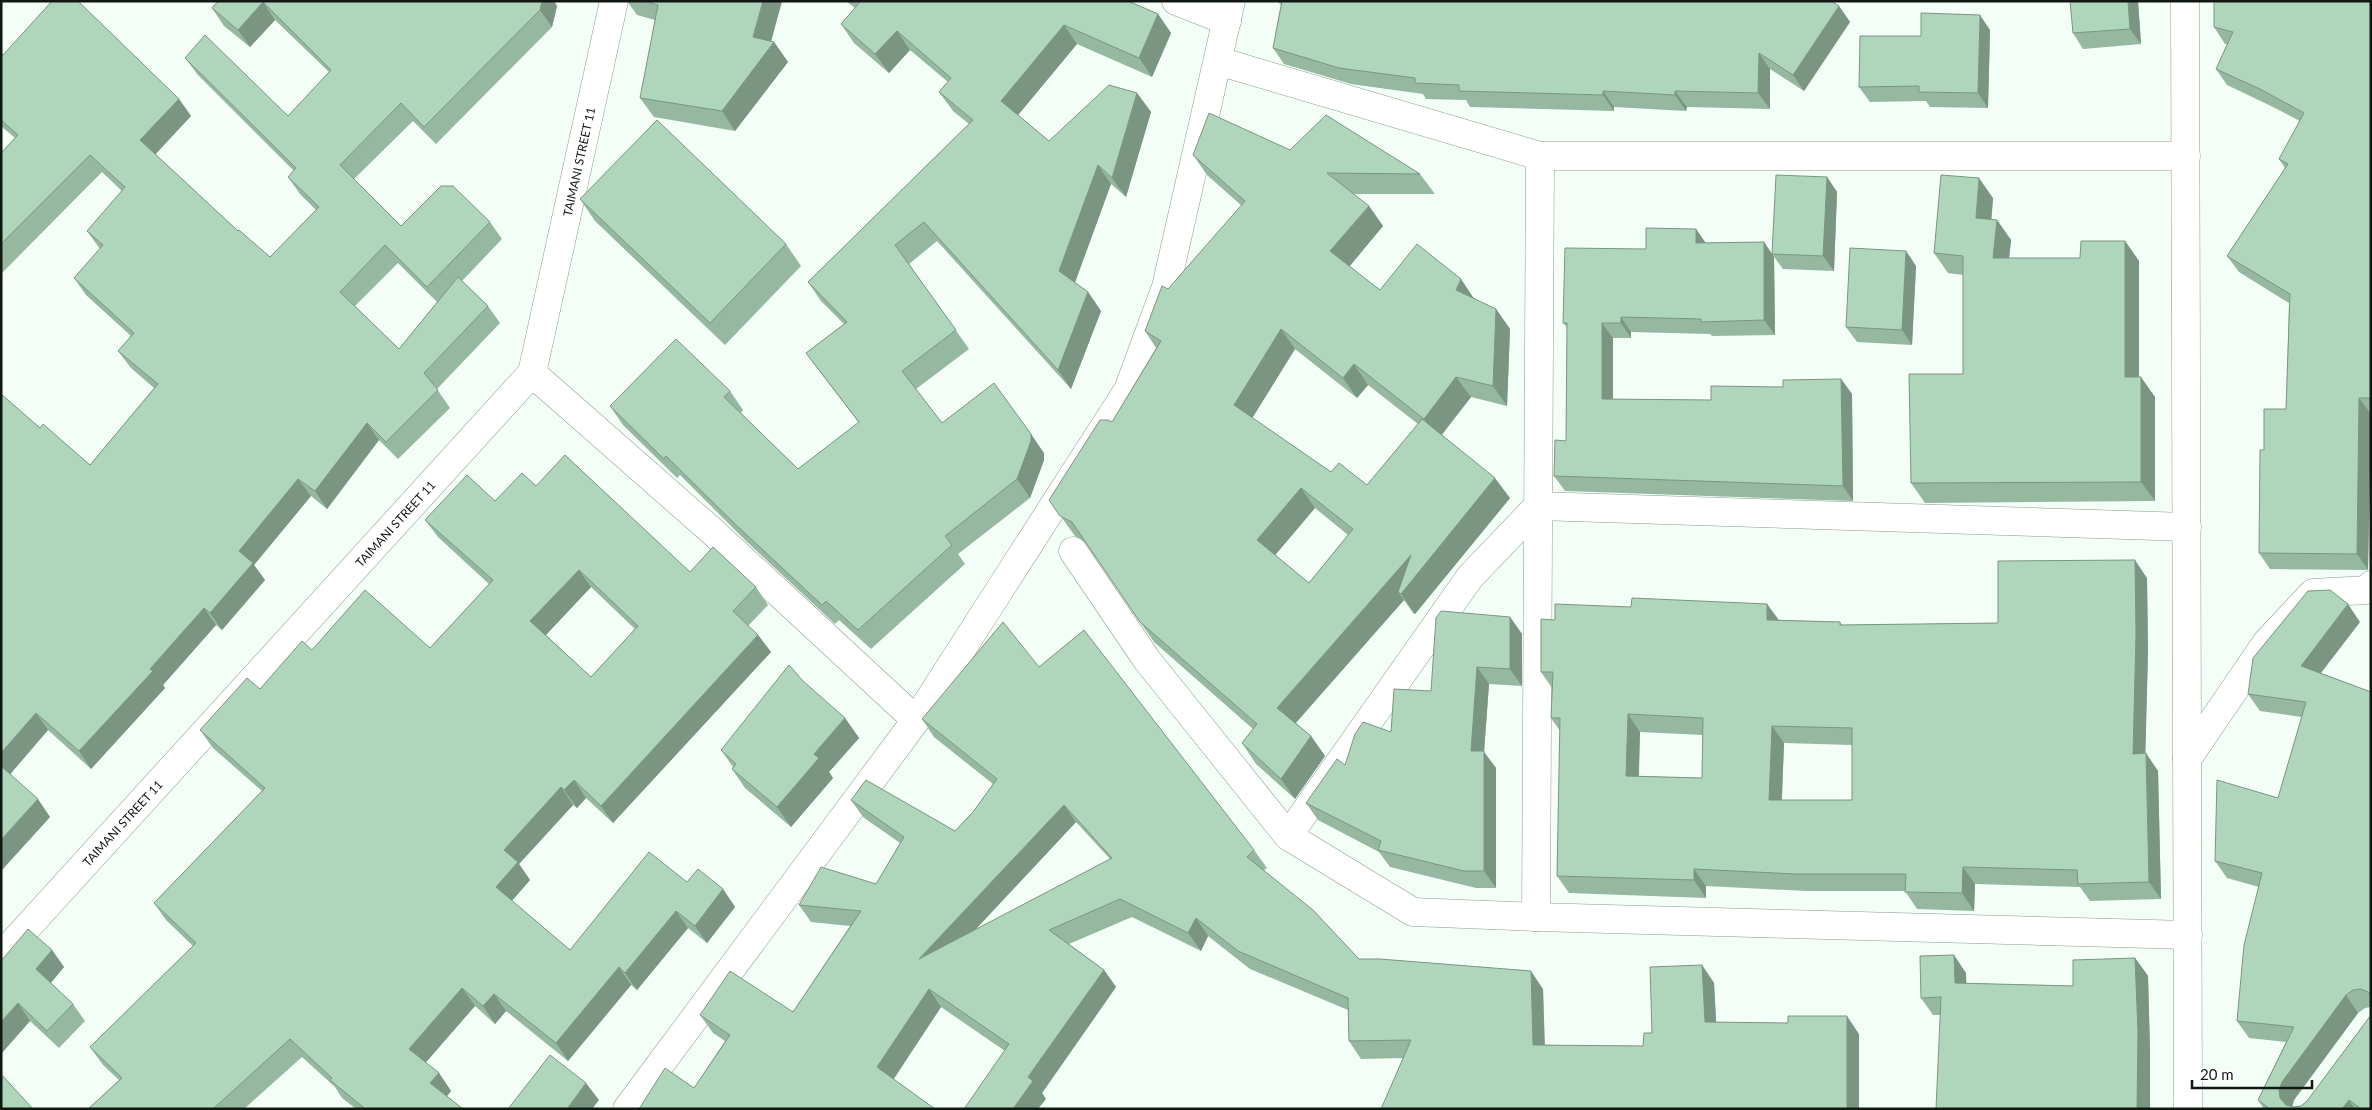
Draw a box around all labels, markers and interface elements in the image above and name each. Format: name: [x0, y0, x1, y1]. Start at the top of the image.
street label: TAIMANI STREET 11: [559, 106, 598, 218]
street label: TAIMANI STREET 11: [352, 477, 438, 570]
street label: TAIMANI STREET 11: [79, 777, 165, 869]
scale bar: [2192, 1058, 2312, 1090]
text: 20 m: [2200, 1065, 2234, 1083]

